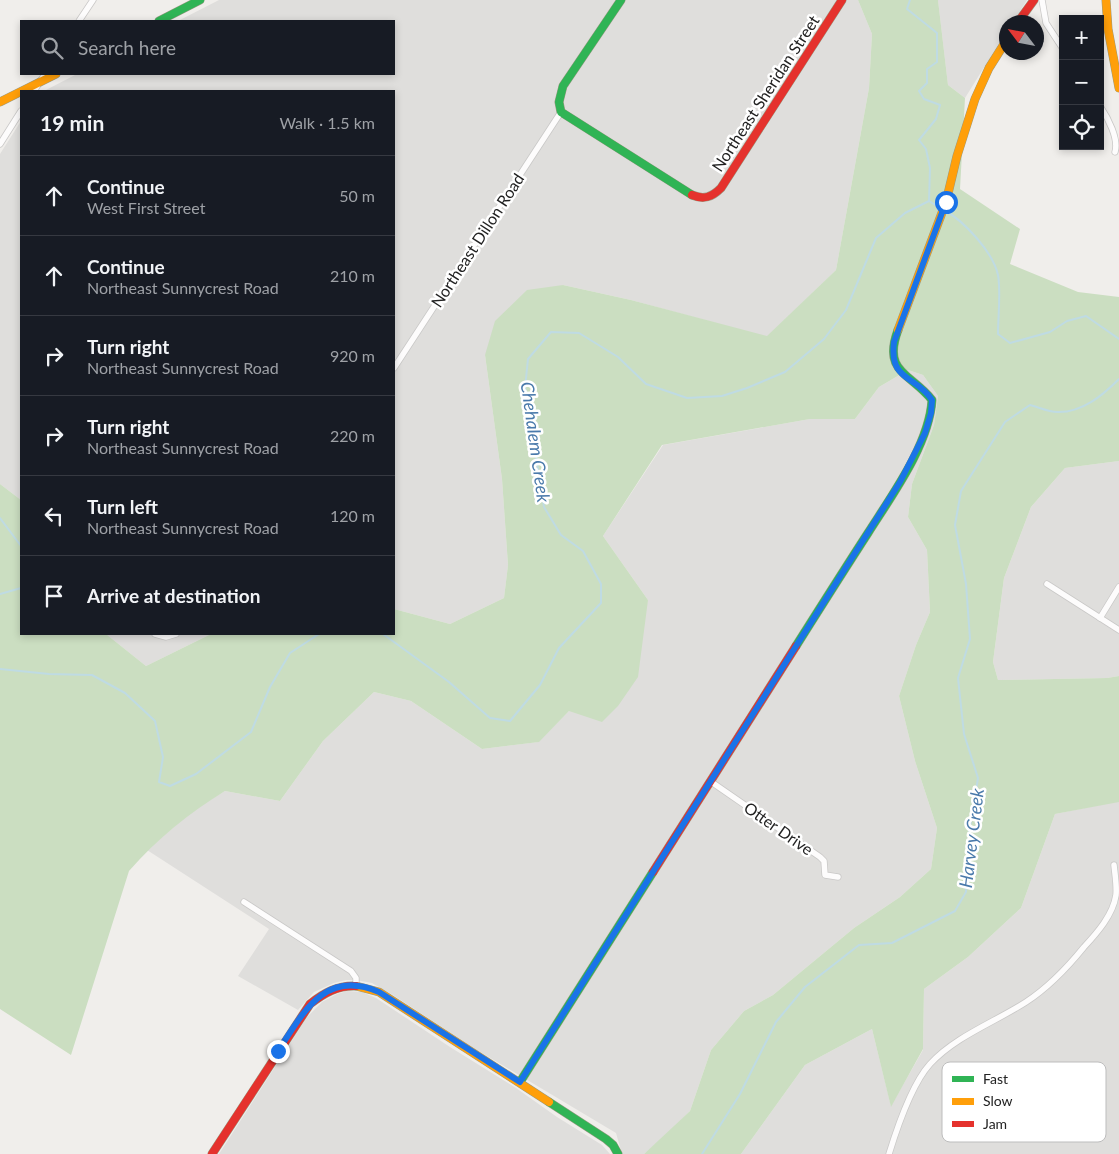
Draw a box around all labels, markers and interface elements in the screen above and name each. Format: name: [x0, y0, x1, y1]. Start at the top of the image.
street label: Northeast Sheridan Street: [707, 11, 823, 175]
north arrow: [999, 15, 1044, 60]
map controls: [1059, 15, 1104, 150]
button: +: [1059, 15, 1104, 60]
search box: [20, 20, 395, 75]
icon: search: [38, 34, 66, 62]
text: Search here: [78, 36, 176, 59]
button: −: [1059, 60, 1104, 105]
button: locate: [1059, 105, 1104, 150]
text: 19 min: [40, 110, 104, 135]
text: Walk · 1.5 km: [279, 113, 375, 132]
street label: Northeast Dillon Road: [427, 170, 527, 310]
text: Continue: [87, 175, 165, 198]
icon: ahead: [40, 182, 68, 210]
text: 50 m: [339, 186, 375, 205]
route start: [935, 191, 958, 214]
text: West First Street: [87, 198, 205, 217]
text: Continue: [87, 255, 165, 278]
icon: ahead: [40, 262, 68, 290]
text: 210 m: [330, 266, 375, 285]
text: Northeast Sunnycrest Road: [87, 278, 279, 297]
text: Turn right: [87, 335, 169, 358]
icon: right: [40, 342, 68, 370]
text: 920 m: [330, 346, 375, 365]
text: Northeast Sunnycrest Road: [87, 358, 279, 377]
water label: Chehalem Creek: [517, 380, 555, 504]
text: Turn right: [87, 415, 169, 438]
icon: right: [40, 422, 68, 450]
text: 220 m: [330, 426, 375, 445]
text: Northeast Sunnycrest Road: [87, 438, 279, 457]
text: Turn left: [87, 495, 158, 518]
icon: left: [40, 502, 68, 530]
text: 120 m: [330, 506, 375, 525]
text: Northeast Sunnycrest Road: [87, 518, 279, 537]
icon: arrive: [40, 582, 68, 610]
text: Arrive at destination: [87, 584, 260, 607]
water label: Harvey Creek: [954, 787, 988, 889]
street label: Otter Drive: [741, 797, 817, 859]
route end: [267, 1040, 290, 1063]
legend: [942, 1062, 1106, 1142]
text: Fast: [983, 1070, 1008, 1087]
text: Slow: [983, 1092, 1013, 1109]
text: Jam: [983, 1115, 1007, 1132]

